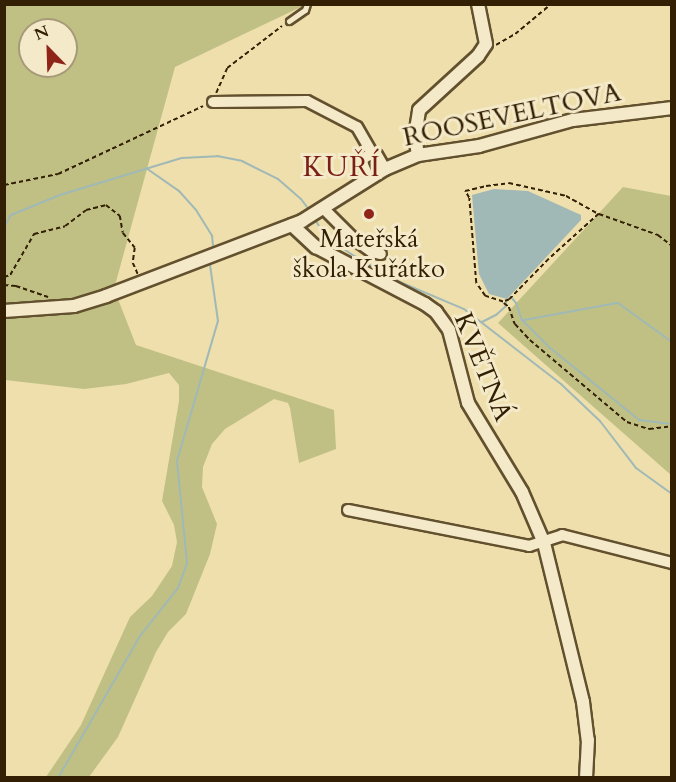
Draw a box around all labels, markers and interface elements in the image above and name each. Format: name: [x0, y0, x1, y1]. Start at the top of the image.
north arrow: [18, 18, 78, 78]
text: N: [31, 20, 52, 46]
street label: ROOSEVELTOVA: [400, 77, 624, 153]
district label: KUŘÍ: [303, 150, 381, 184]
marker: Mateřská škola Kuřátko: [362, 207, 376, 221]
place label: Mateřská škola Kuřátko: [293, 223, 445, 284]
street label: KVĚTNÁ: [447, 308, 519, 426]

